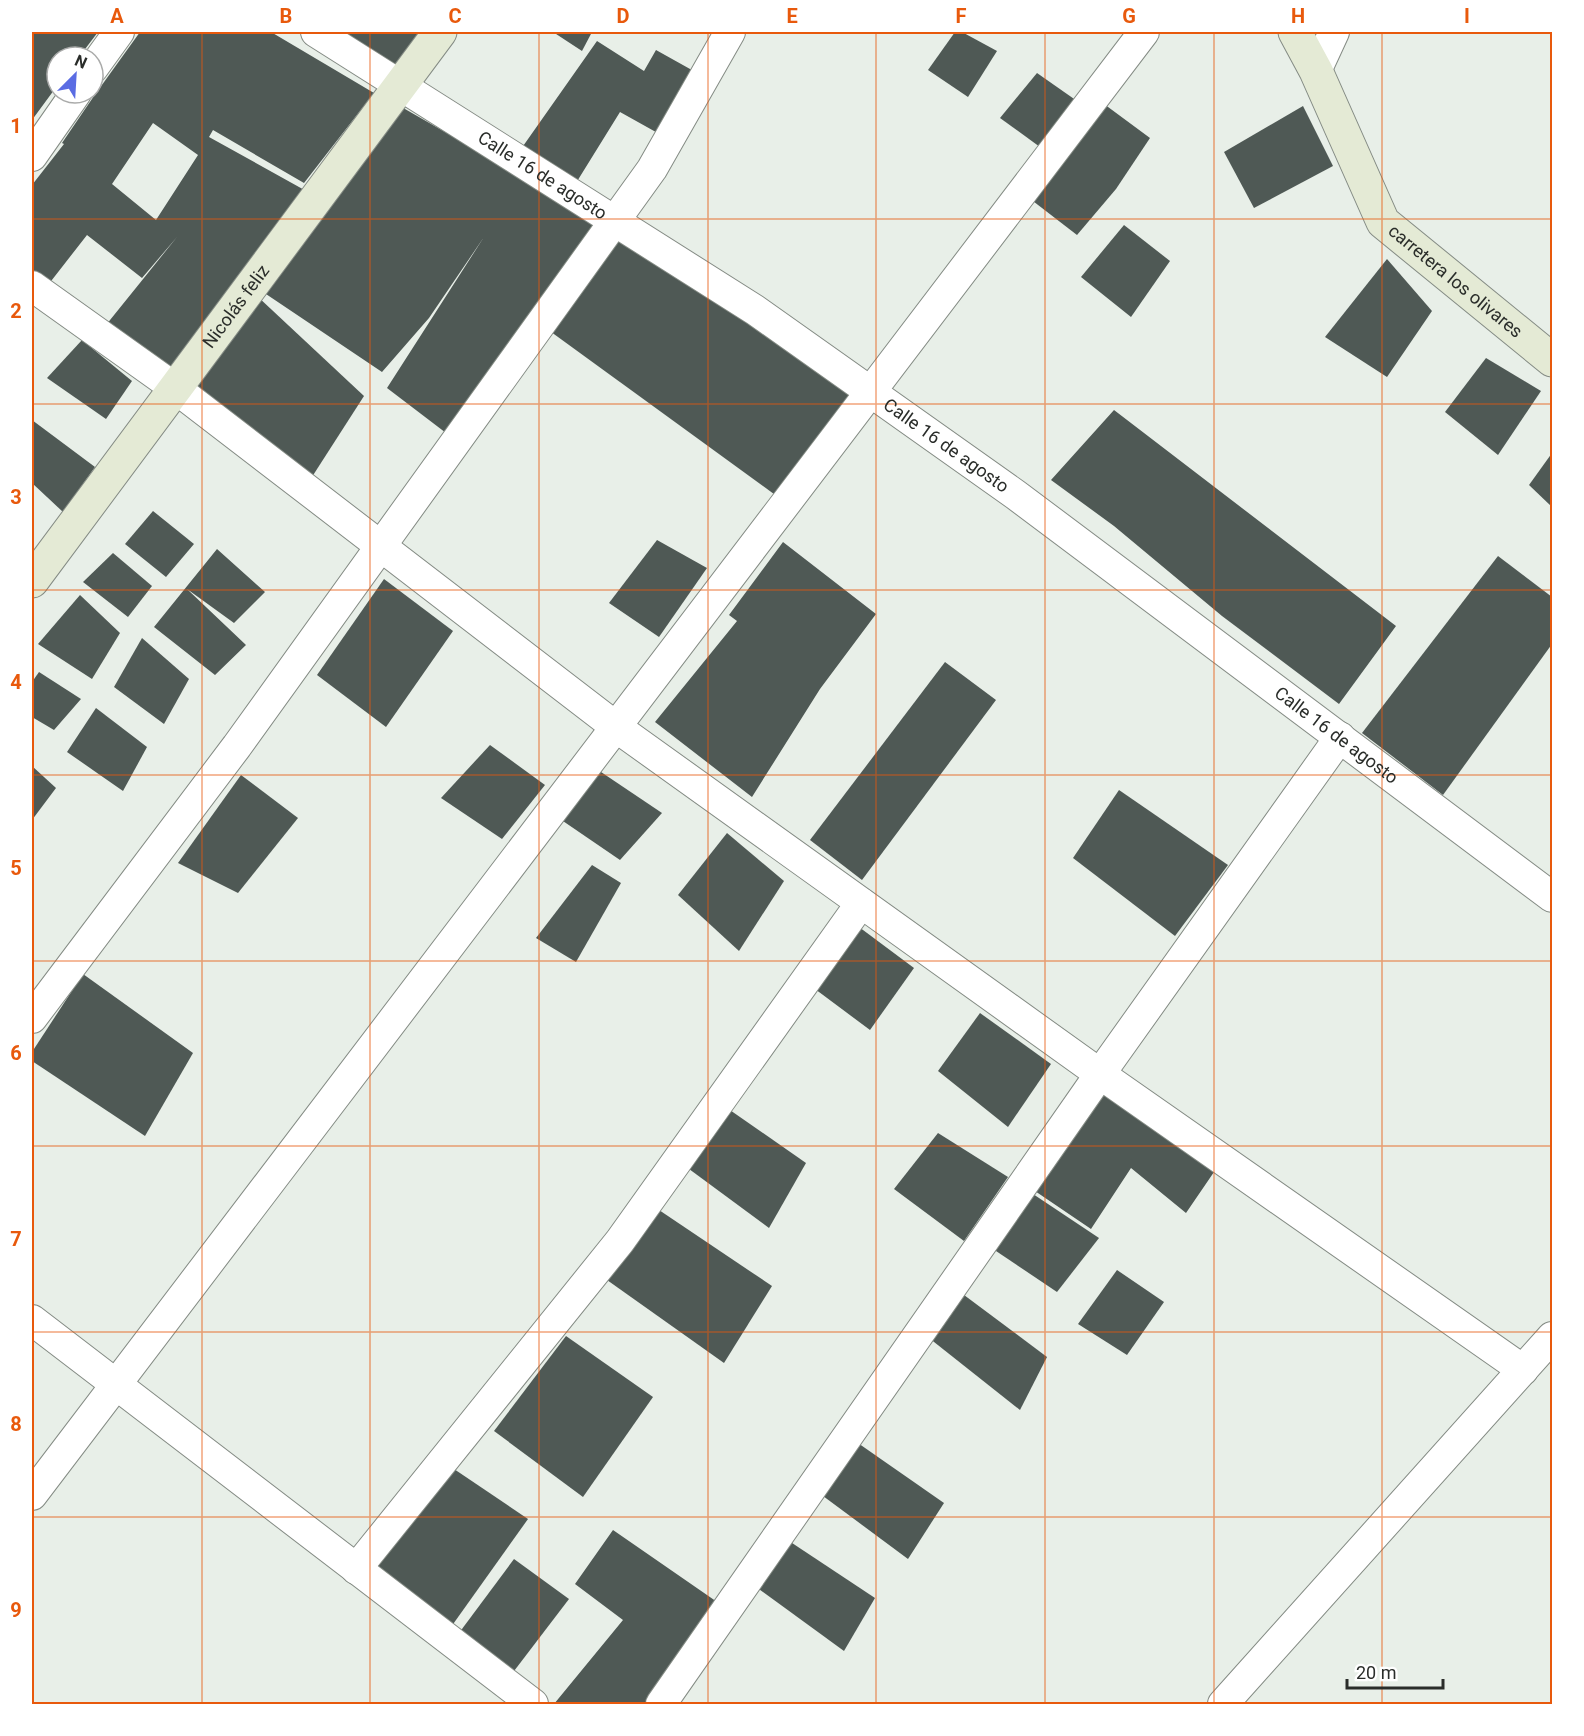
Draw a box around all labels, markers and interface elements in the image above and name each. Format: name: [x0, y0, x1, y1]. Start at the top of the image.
text: A: [110, 4, 124, 28]
text: B: [280, 4, 292, 28]
text: C: [448, 4, 462, 28]
text: D: [617, 4, 630, 28]
text: E: [786, 4, 798, 28]
text: F: [956, 4, 967, 28]
text: G: [1122, 4, 1136, 28]
text: H: [1291, 4, 1305, 28]
text: I: [1464, 4, 1470, 28]
north arrow: [45, 45, 105, 105]
text: N: [72, 51, 90, 73]
text: 1: [10, 114, 22, 138]
street label: Calle 16 de agosto: [474, 126, 611, 224]
street label: carretera los olivares: [1384, 220, 1527, 342]
street label: Nicolás feliz: [198, 260, 273, 352]
text: 2: [10, 299, 22, 323]
street label: Calle 16 de agosto: [880, 394, 1013, 497]
text: 3: [10, 485, 22, 509]
text: 4: [10, 670, 22, 694]
street label: Calle 16 de agosto: [1271, 682, 1402, 788]
text: 5: [10, 856, 22, 880]
text: 6: [10, 1041, 22, 1065]
text: 7: [10, 1227, 22, 1251]
text: 8: [10, 1412, 22, 1436]
text: 9: [10, 1598, 22, 1622]
scale bar: [1347, 1652, 1443, 1690]
text: 20 m: [1356, 1662, 1396, 1683]

